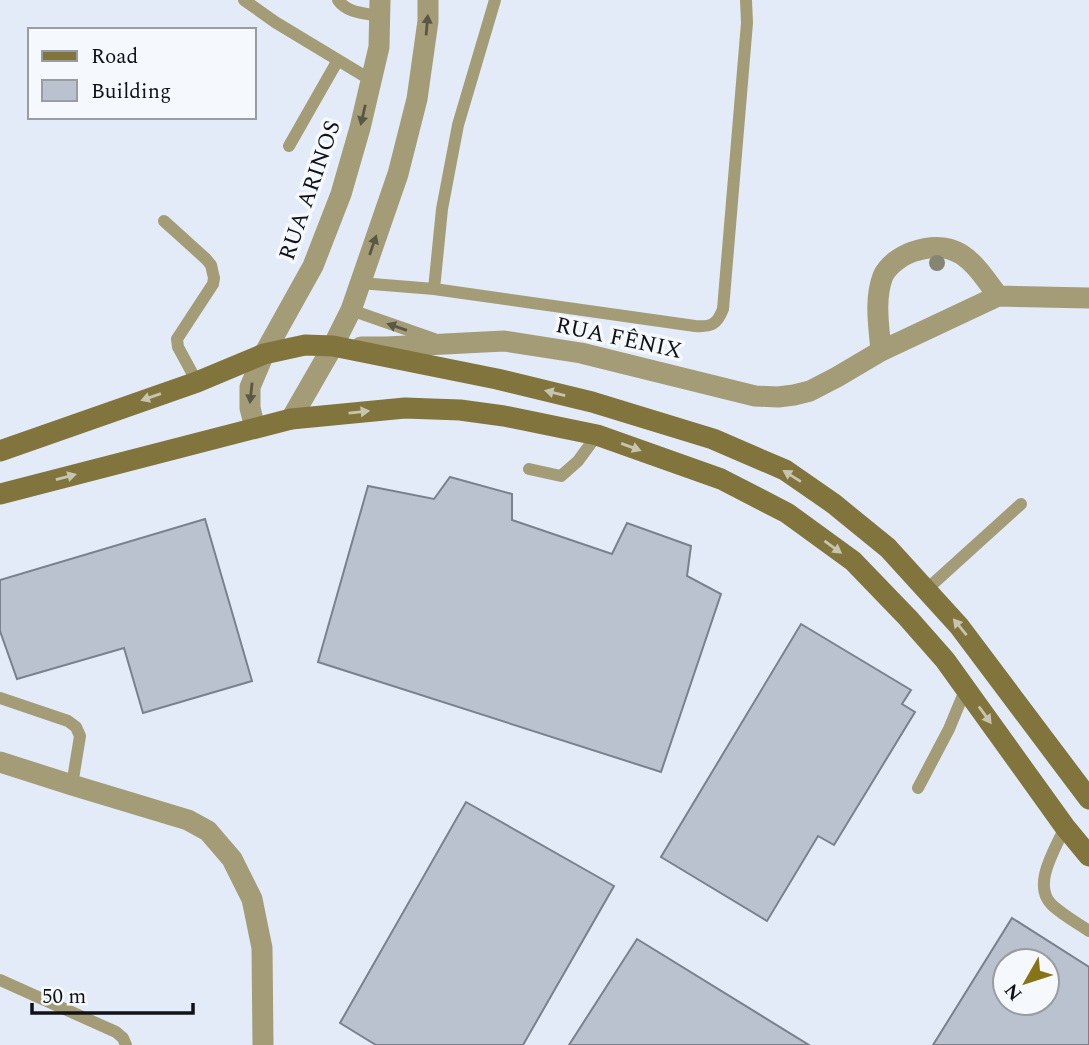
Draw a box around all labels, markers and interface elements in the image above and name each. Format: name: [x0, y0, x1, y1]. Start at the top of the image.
one-way arrow: [421, 13, 432, 35]
legend: [28, 28, 256, 119]
text: Road: [91, 41, 138, 73]
text: Building: [91, 76, 171, 108]
one-way arrow: [357, 105, 368, 127]
street label: RUA ARINOS: [270, 116, 351, 265]
one-way arrow: [368, 234, 379, 255]
street label: RUA FÊNIX: [552, 308, 685, 369]
one-way arrow: [387, 321, 408, 332]
one-way arrow: [246, 382, 257, 404]
one-way arrow: [543, 387, 565, 398]
one-way arrow: [141, 392, 162, 403]
one-way arrow: [348, 406, 370, 417]
one-way arrow: [621, 442, 642, 453]
one-way arrow: [782, 469, 801, 482]
one-way arrow: [55, 471, 77, 482]
one-way arrow: [824, 540, 843, 554]
one-way arrow: [952, 619, 967, 637]
one-way arrow: [978, 706, 992, 724]
north arrow: [991, 947, 1061, 1017]
scale bar: [32, 972, 192, 1016]
text: N: [998, 977, 1030, 1007]
text: 50 m: [42, 981, 86, 1013]

